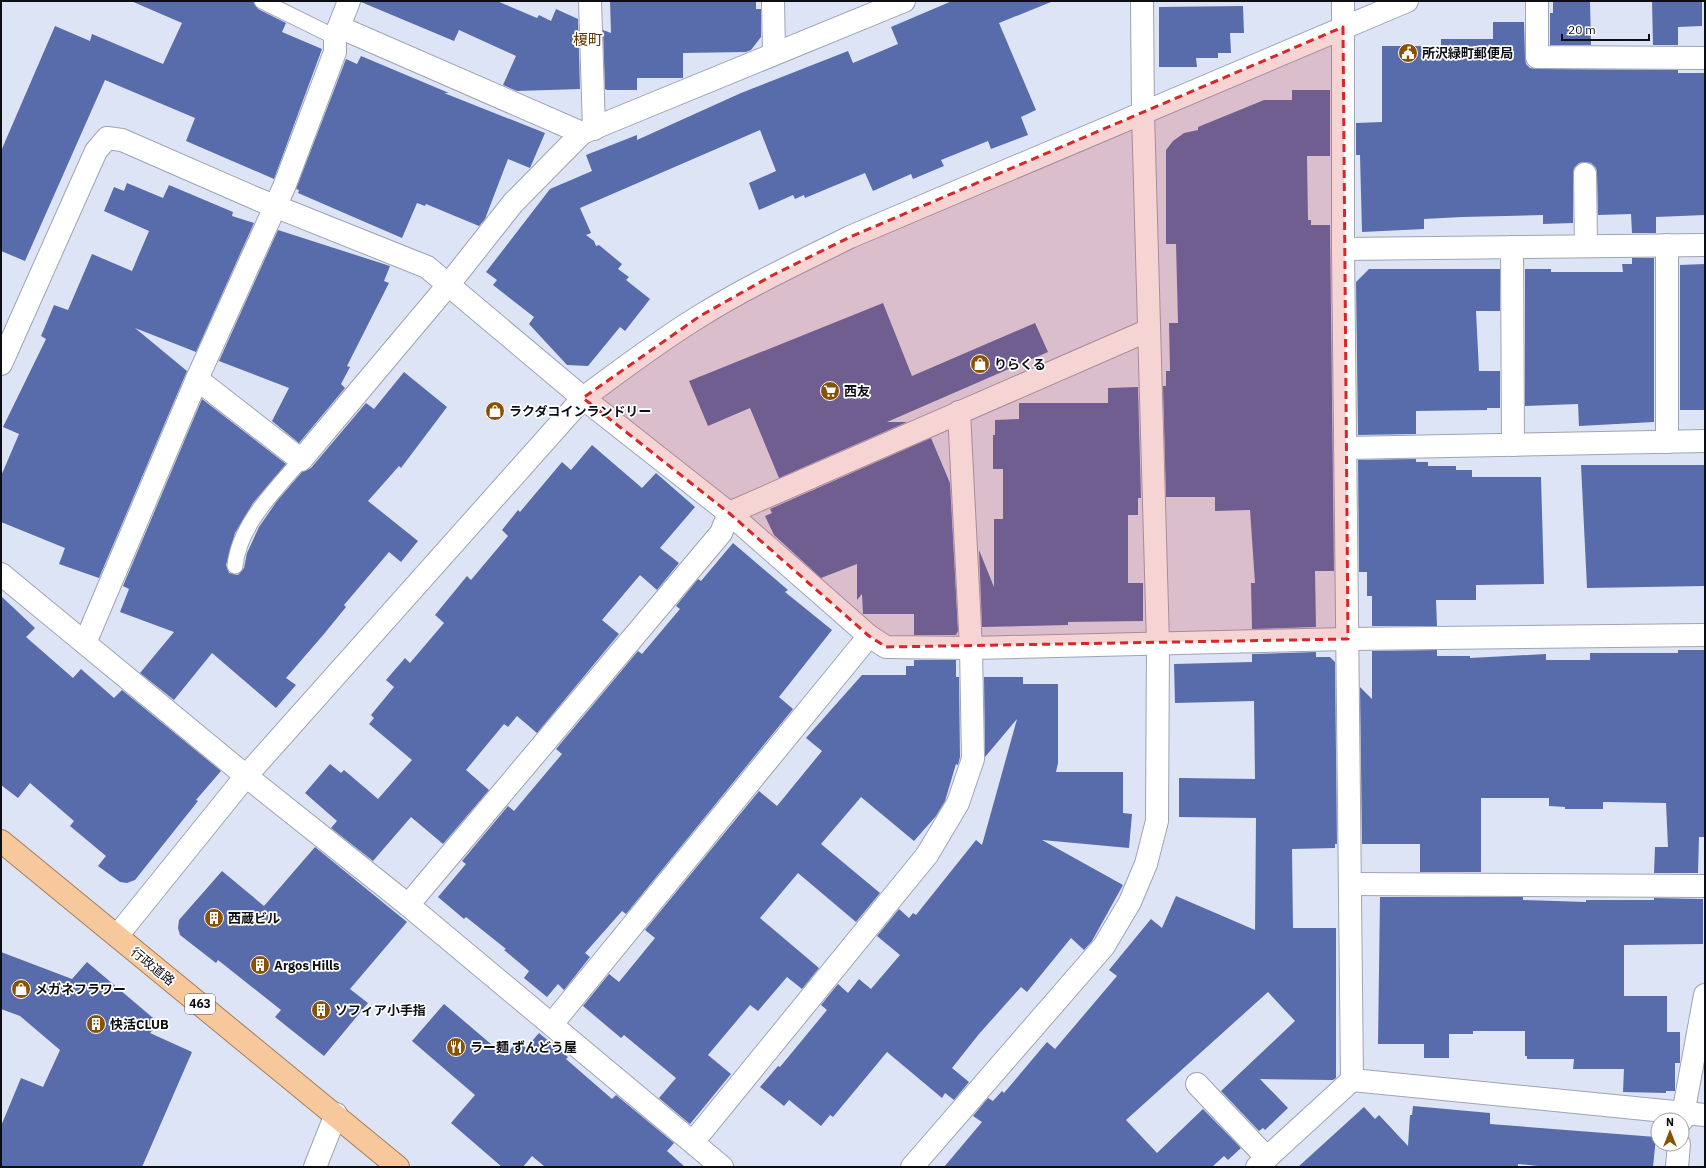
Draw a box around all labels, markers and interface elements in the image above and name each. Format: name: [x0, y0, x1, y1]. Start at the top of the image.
scale bar: [1562, 16, 1649, 42]
text: 20 m: [1568, 22, 1596, 37]
district label: 榎町: [573, 30, 603, 49]
public building icon: 所沢緑町郵便局: [1397, 42, 1419, 64]
place label: 所沢緑町郵便局: [1422, 45, 1513, 62]
shop icon: りらくる: [969, 353, 991, 375]
place label: りらくる: [994, 356, 1046, 373]
supermarket icon: 西友: [819, 380, 841, 402]
place label: 西友: [844, 383, 870, 400]
shop icon: ラクダコインランドリー: [484, 400, 506, 422]
place label: ラクダコインランドリー: [509, 403, 651, 420]
building icon: 西蔵ビル: [203, 907, 225, 929]
place label: 西蔵ビル: [228, 910, 280, 927]
street label: 行政道路: [127, 943, 178, 989]
building icon: Argos Hills: [249, 954, 271, 976]
place label: Argos Hills: [274, 957, 340, 974]
shop icon: メガネフラワー: [10, 978, 32, 1000]
place label: メガネフラワー: [35, 981, 126, 998]
road number: 463: [185, 994, 215, 1014]
building icon: ソフィア小手指: [310, 999, 332, 1021]
place label: ソフィア小手指: [335, 1002, 426, 1019]
building icon: 快活CLUB: [85, 1013, 107, 1035]
place label: 快活CLUB: [110, 1016, 169, 1033]
restaurant icon: ラー麺 ずんどう屋: [445, 1036, 467, 1058]
place label: ラー麺 ずんどう屋: [470, 1039, 577, 1056]
north arrow: [1650, 1112, 1690, 1152]
text: N: [1666, 1115, 1674, 1129]

